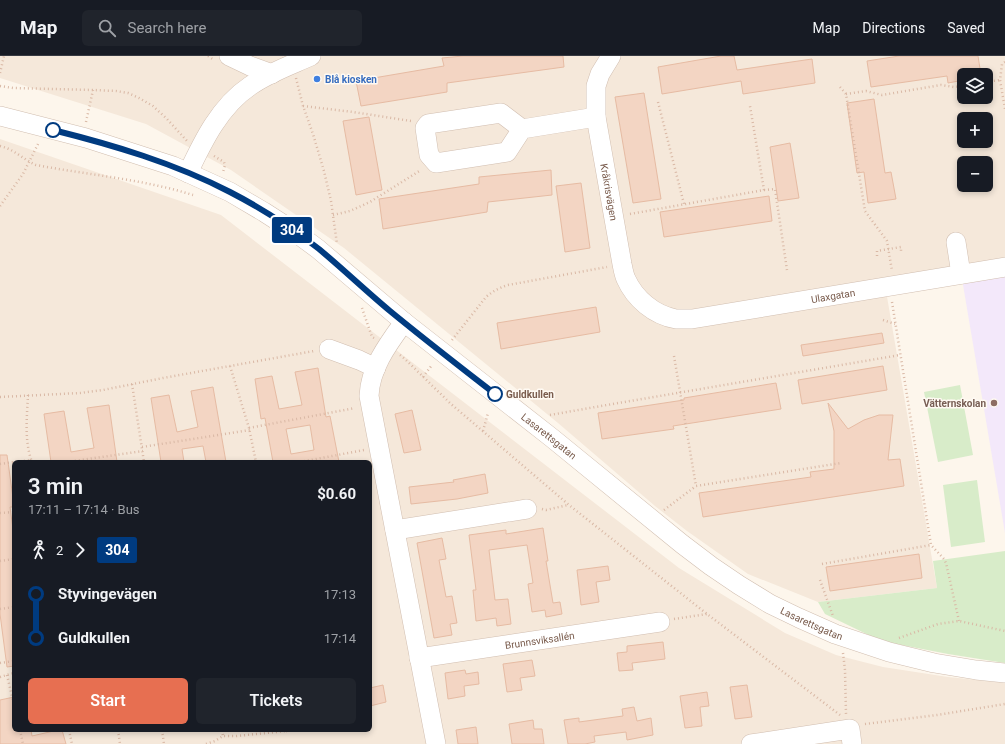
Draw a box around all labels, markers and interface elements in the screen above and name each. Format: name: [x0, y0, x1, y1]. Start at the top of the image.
search box: [82, 10, 362, 46]
text: Map: [20, 16, 58, 39]
icon: search: [96, 17, 118, 39]
text: Search here: [128, 19, 206, 37]
text: Map: [813, 20, 840, 36]
text: Directions: [862, 20, 925, 36]
text: Saved: [947, 20, 985, 36]
map controls: [957, 68, 993, 192]
button: layers: [957, 68, 993, 104]
marker: Blå kiosken: [312, 74, 322, 84]
place label: Blå kiosken: [325, 74, 377, 85]
button: +: [957, 112, 993, 148]
unlabelled marker: [45, 122, 61, 138]
button: −: [957, 156, 993, 192]
street label: Kråkrisvägen: [599, 163, 620, 221]
line badge: 304: [269, 217, 315, 243]
text: 304: [280, 222, 304, 238]
street label: Ulaxgatan: [810, 286, 856, 305]
marker: Guldkullen: [487, 386, 503, 402]
place label: Guldkullen: [506, 389, 554, 400]
place label: Vätternskolan: [923, 398, 986, 409]
marker: Vätternskolan: [989, 398, 999, 408]
street label: Lasarettsgatan: [519, 411, 579, 461]
text: 3 min: [28, 474, 83, 499]
text: $0.60: [317, 485, 356, 503]
text: 17:11 – 17:14 · Bus: [28, 502, 140, 517]
icon: walk: [28, 539, 50, 561]
icon: forward: [69, 539, 91, 561]
text: 304: [105, 542, 129, 558]
text: 2: [56, 543, 63, 558]
text: Styvingevägen: [58, 585, 157, 603]
text: 17:13: [324, 587, 356, 602]
street label: Lasarettsgatan: [779, 604, 844, 642]
text: Guldkullen: [58, 629, 130, 647]
street label: Brunnsviksallén: [504, 629, 575, 651]
text: 17:14: [324, 631, 356, 646]
button: Start: [28, 678, 188, 724]
button: Tickets: [196, 678, 356, 724]

